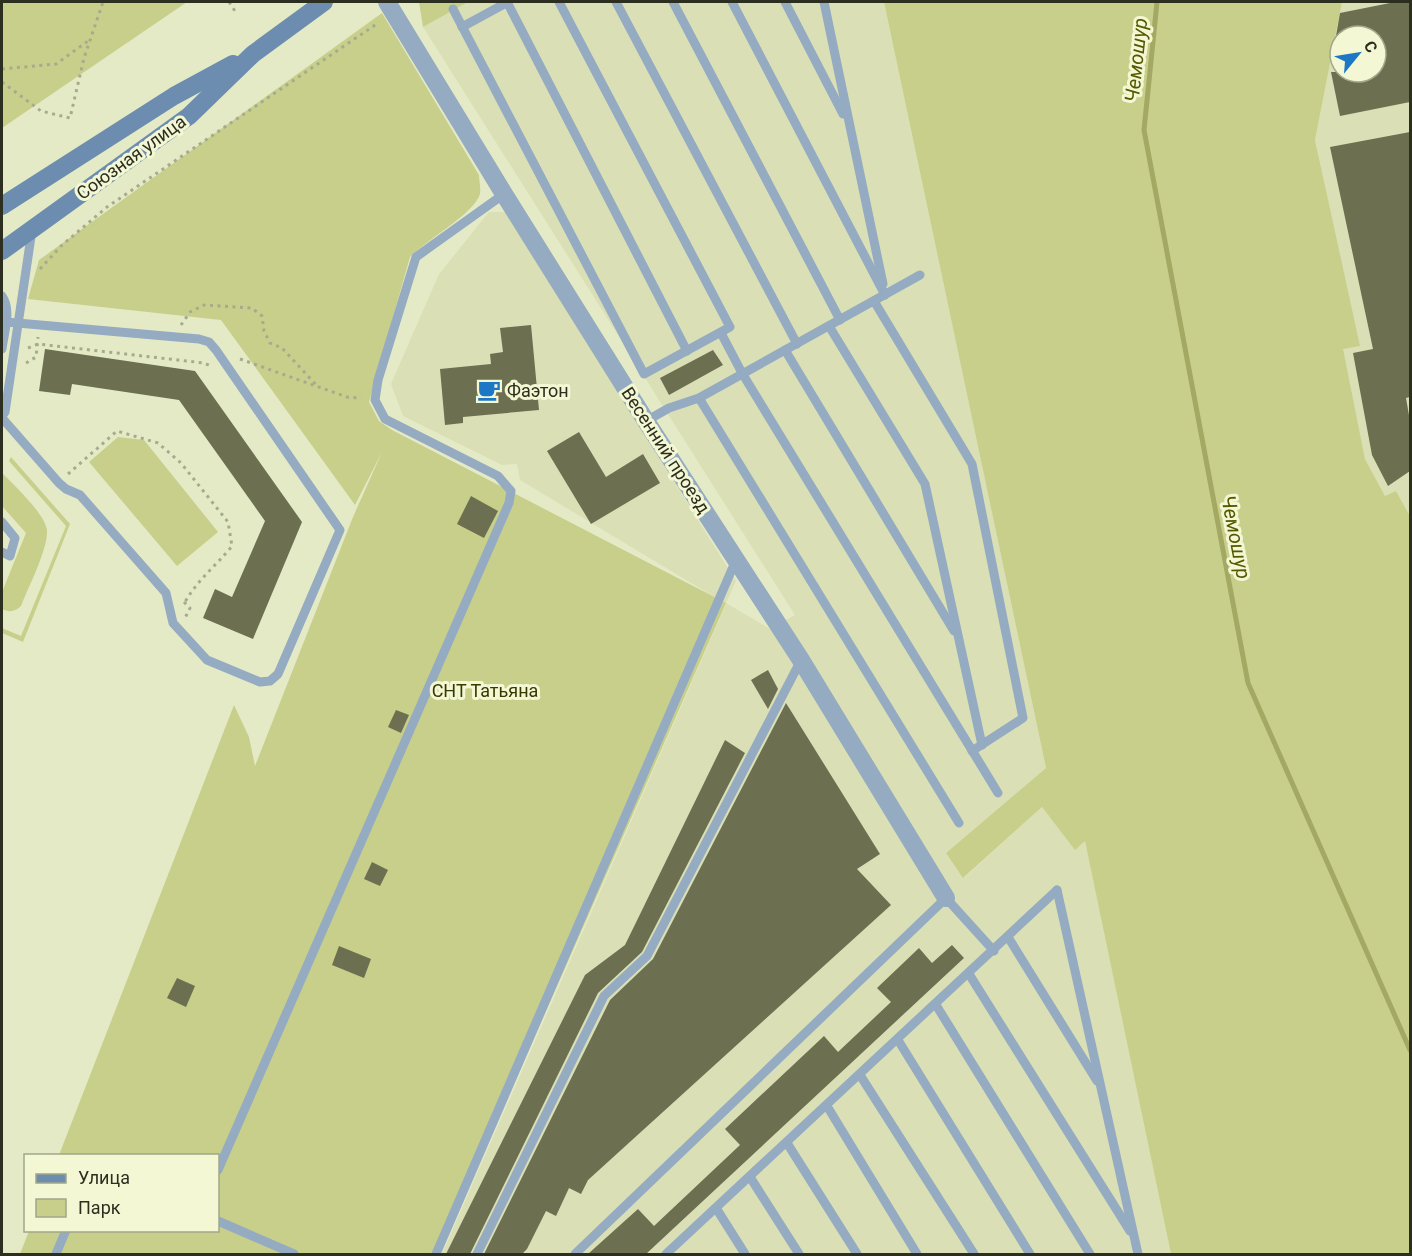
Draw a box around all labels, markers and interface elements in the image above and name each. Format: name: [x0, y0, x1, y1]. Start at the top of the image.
water label: Чемошур: [1120, 17, 1152, 103]
north arrow: [1328, 24, 1388, 84]
text: С: [1360, 37, 1381, 56]
street label: Союзная улица: [72, 110, 190, 204]
cafe icon: Фаэтон: [476, 377, 502, 403]
place label: Фаэтон: [507, 380, 569, 401]
street label: Весенний проезд: [617, 383, 715, 517]
water label: Чемошур: [1216, 493, 1256, 581]
park label: СНТ Татьяна: [432, 680, 538, 701]
legend: [24, 1154, 219, 1232]
text: Улица: [78, 1167, 130, 1188]
text: Парк: [78, 1197, 121, 1218]

